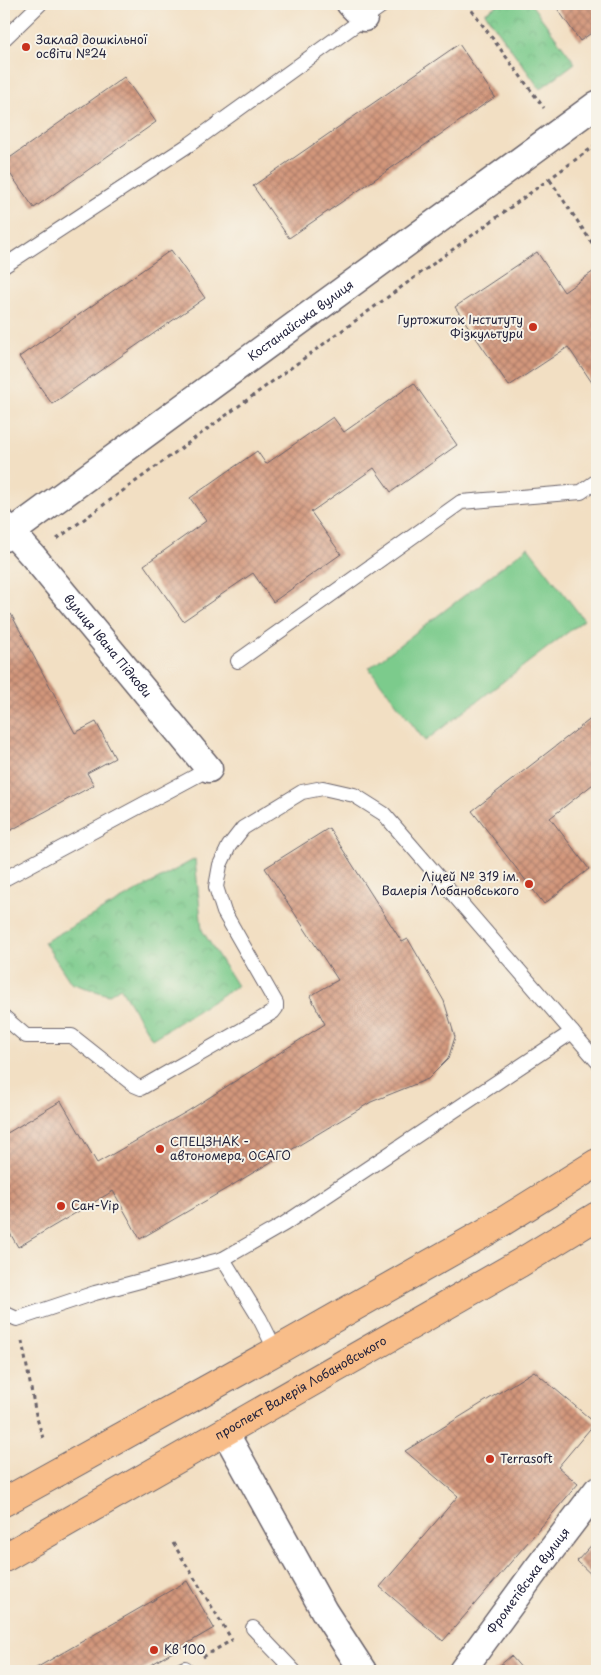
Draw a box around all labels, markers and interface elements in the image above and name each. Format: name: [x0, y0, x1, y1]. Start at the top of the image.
place label: Заклад дошкільної освіти №24: [36, 30, 148, 62]
marker: Заклад дошкільної освіти №24: [20, 41, 32, 53]
street label: Костанайська вулиця: [244, 275, 357, 365]
place label: Гуртожиток Інституту Фізкультури: [398, 310, 523, 342]
marker: Гуртожиток Інституту Фізкультури: [527, 321, 539, 333]
street label: вулиця Івана Підкови: [60, 590, 156, 701]
place label: Ліцей № 319 ім. Валерія Лобановського: [381, 867, 519, 899]
marker: Ліцей № 319 ім. Валерія Лобановського: [523, 878, 535, 890]
place label: СПЕЦЗНАК - автономера, ОСАГО: [170, 1132, 291, 1164]
marker: СПЕЦЗНАК - автономера, ОСАГО: [154, 1143, 166, 1155]
place label: Сан-Vip: [71, 1196, 119, 1214]
marker: Сан-Vip: [55, 1200, 67, 1212]
street label: проспект Валерія Лобановського: [211, 1331, 390, 1444]
place label: Terrasoft: [500, 1449, 553, 1467]
marker: Terrasoft: [484, 1453, 496, 1465]
street label: Фрометівська вулиця: [482, 1523, 573, 1637]
place label: Кв 100: [164, 1640, 206, 1658]
marker: Кв 100: [148, 1644, 160, 1656]

